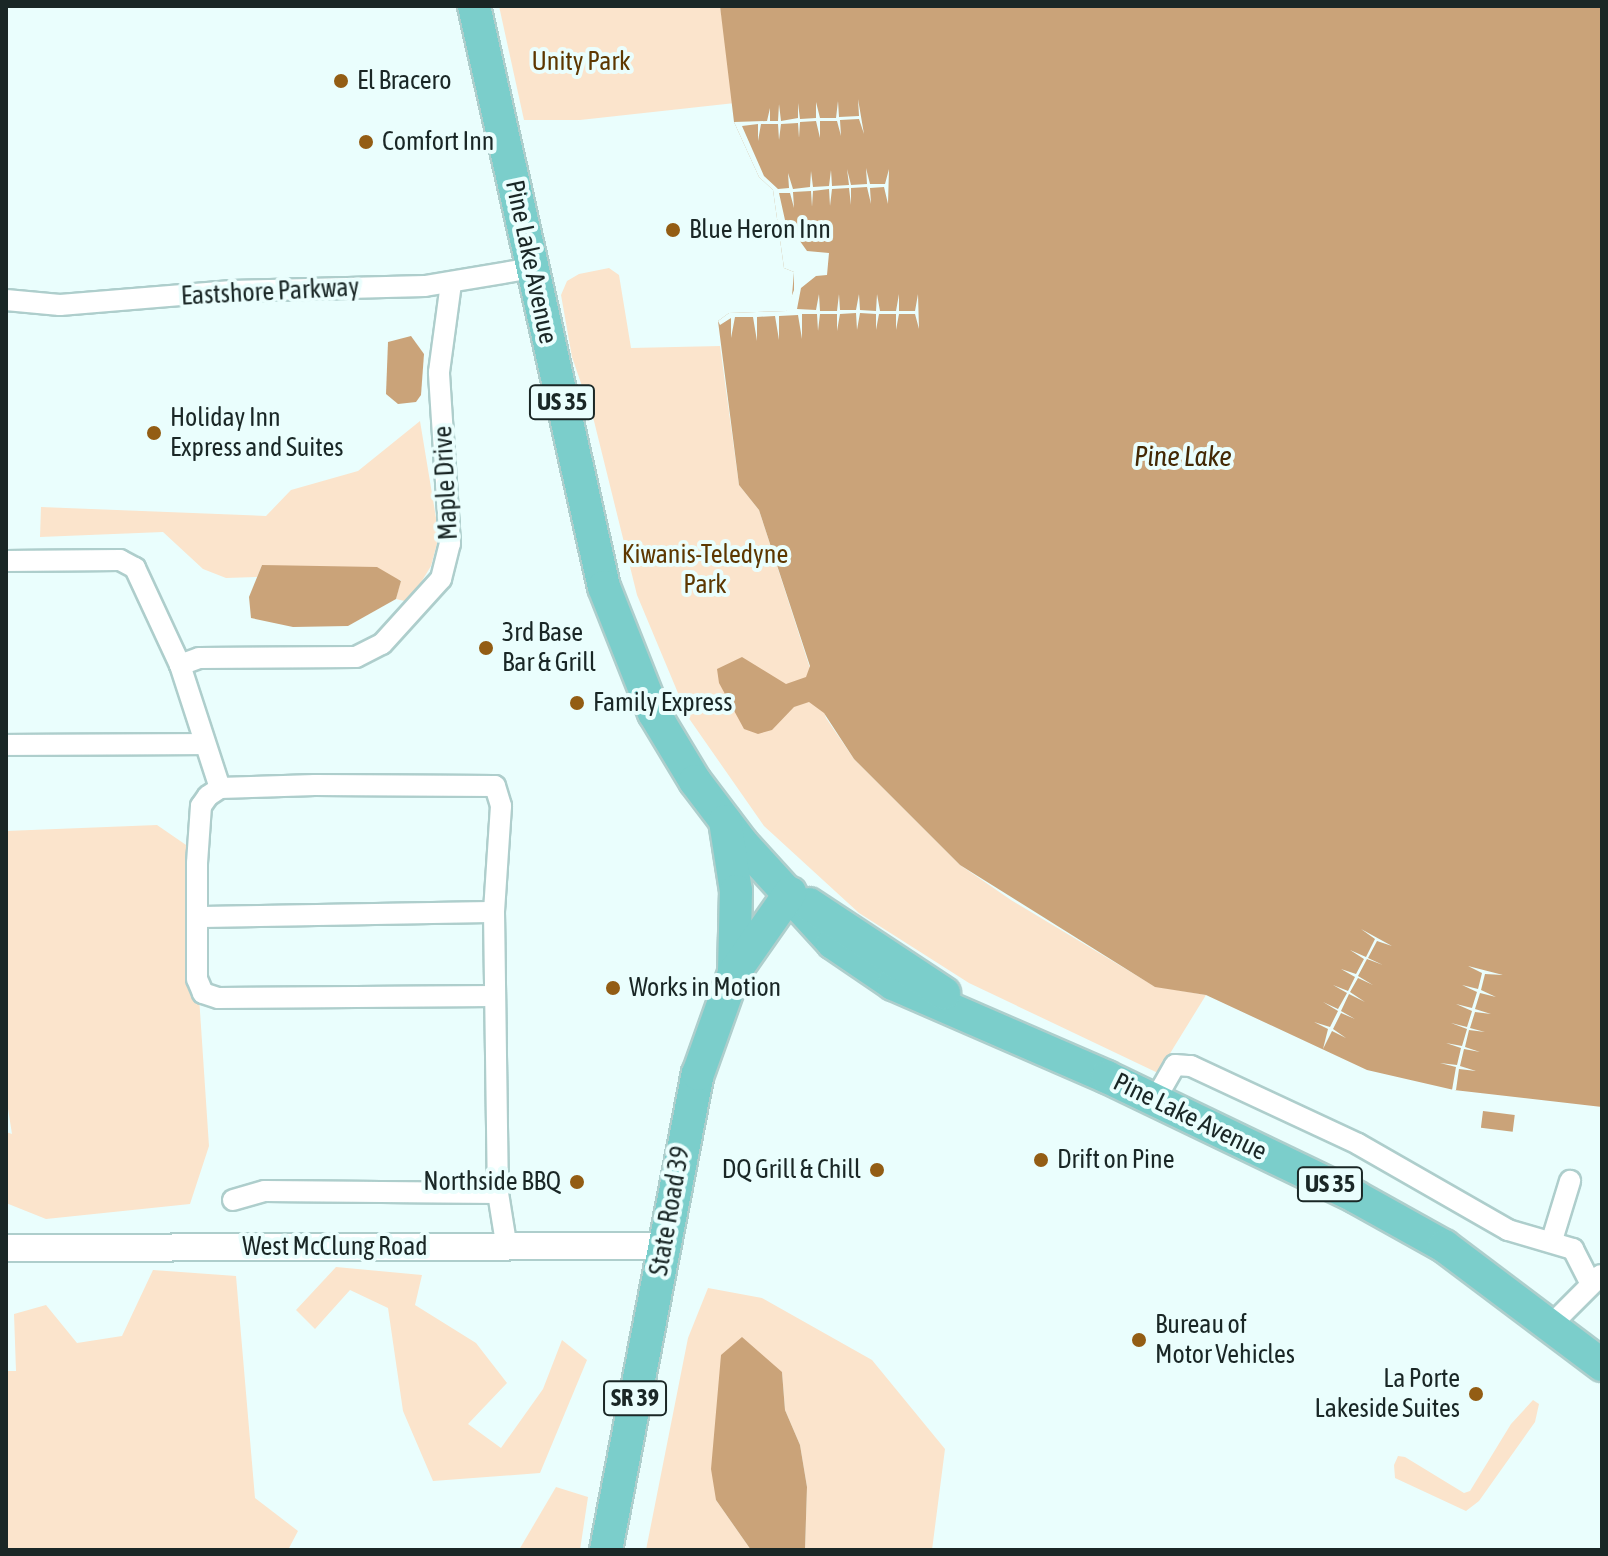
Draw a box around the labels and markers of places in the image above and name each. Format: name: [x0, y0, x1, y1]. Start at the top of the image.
place label: El Bracero: [357, 65, 451, 97]
marker: El Bracero: [332, 72, 350, 90]
place label: Comfort Inn: [382, 126, 494, 158]
marker: Comfort Inn: [357, 133, 375, 151]
place label: Blue Heron Inn: [689, 214, 831, 246]
marker: Blue Heron Inn: [664, 221, 682, 239]
place label: Holiday Inn Express and Suites: [170, 402, 344, 464]
marker: Holiday Inn Express and Suites: [145, 424, 163, 442]
place label: 3rd Base Bar & Grill: [502, 617, 596, 678]
marker: 3rd Base Bar & Grill: [477, 639, 495, 657]
place label: Family Express: [593, 687, 732, 719]
marker: Family Express: [568, 694, 586, 712]
place label: Works in Motion: [629, 972, 781, 1004]
marker: Works in Motion: [604, 979, 622, 997]
place label: Drift on Pine: [1057, 1144, 1174, 1176]
marker: Drift on Pine: [1032, 1151, 1050, 1169]
place label: DQ Grill & Chill: [722, 1154, 861, 1186]
marker: DQ Grill & Chill: [868, 1161, 886, 1179]
place label: Northside BBQ: [423, 1166, 561, 1198]
marker: Northside BBQ: [568, 1173, 586, 1191]
place label: Bureau of Motor Vehicles: [1155, 1309, 1295, 1370]
marker: Bureau of Motor Vehicles: [1130, 1331, 1148, 1349]
place label: La Porte Lakeside Suites: [1315, 1363, 1460, 1424]
marker: La Porte Lakeside Suites: [1467, 1385, 1485, 1403]

